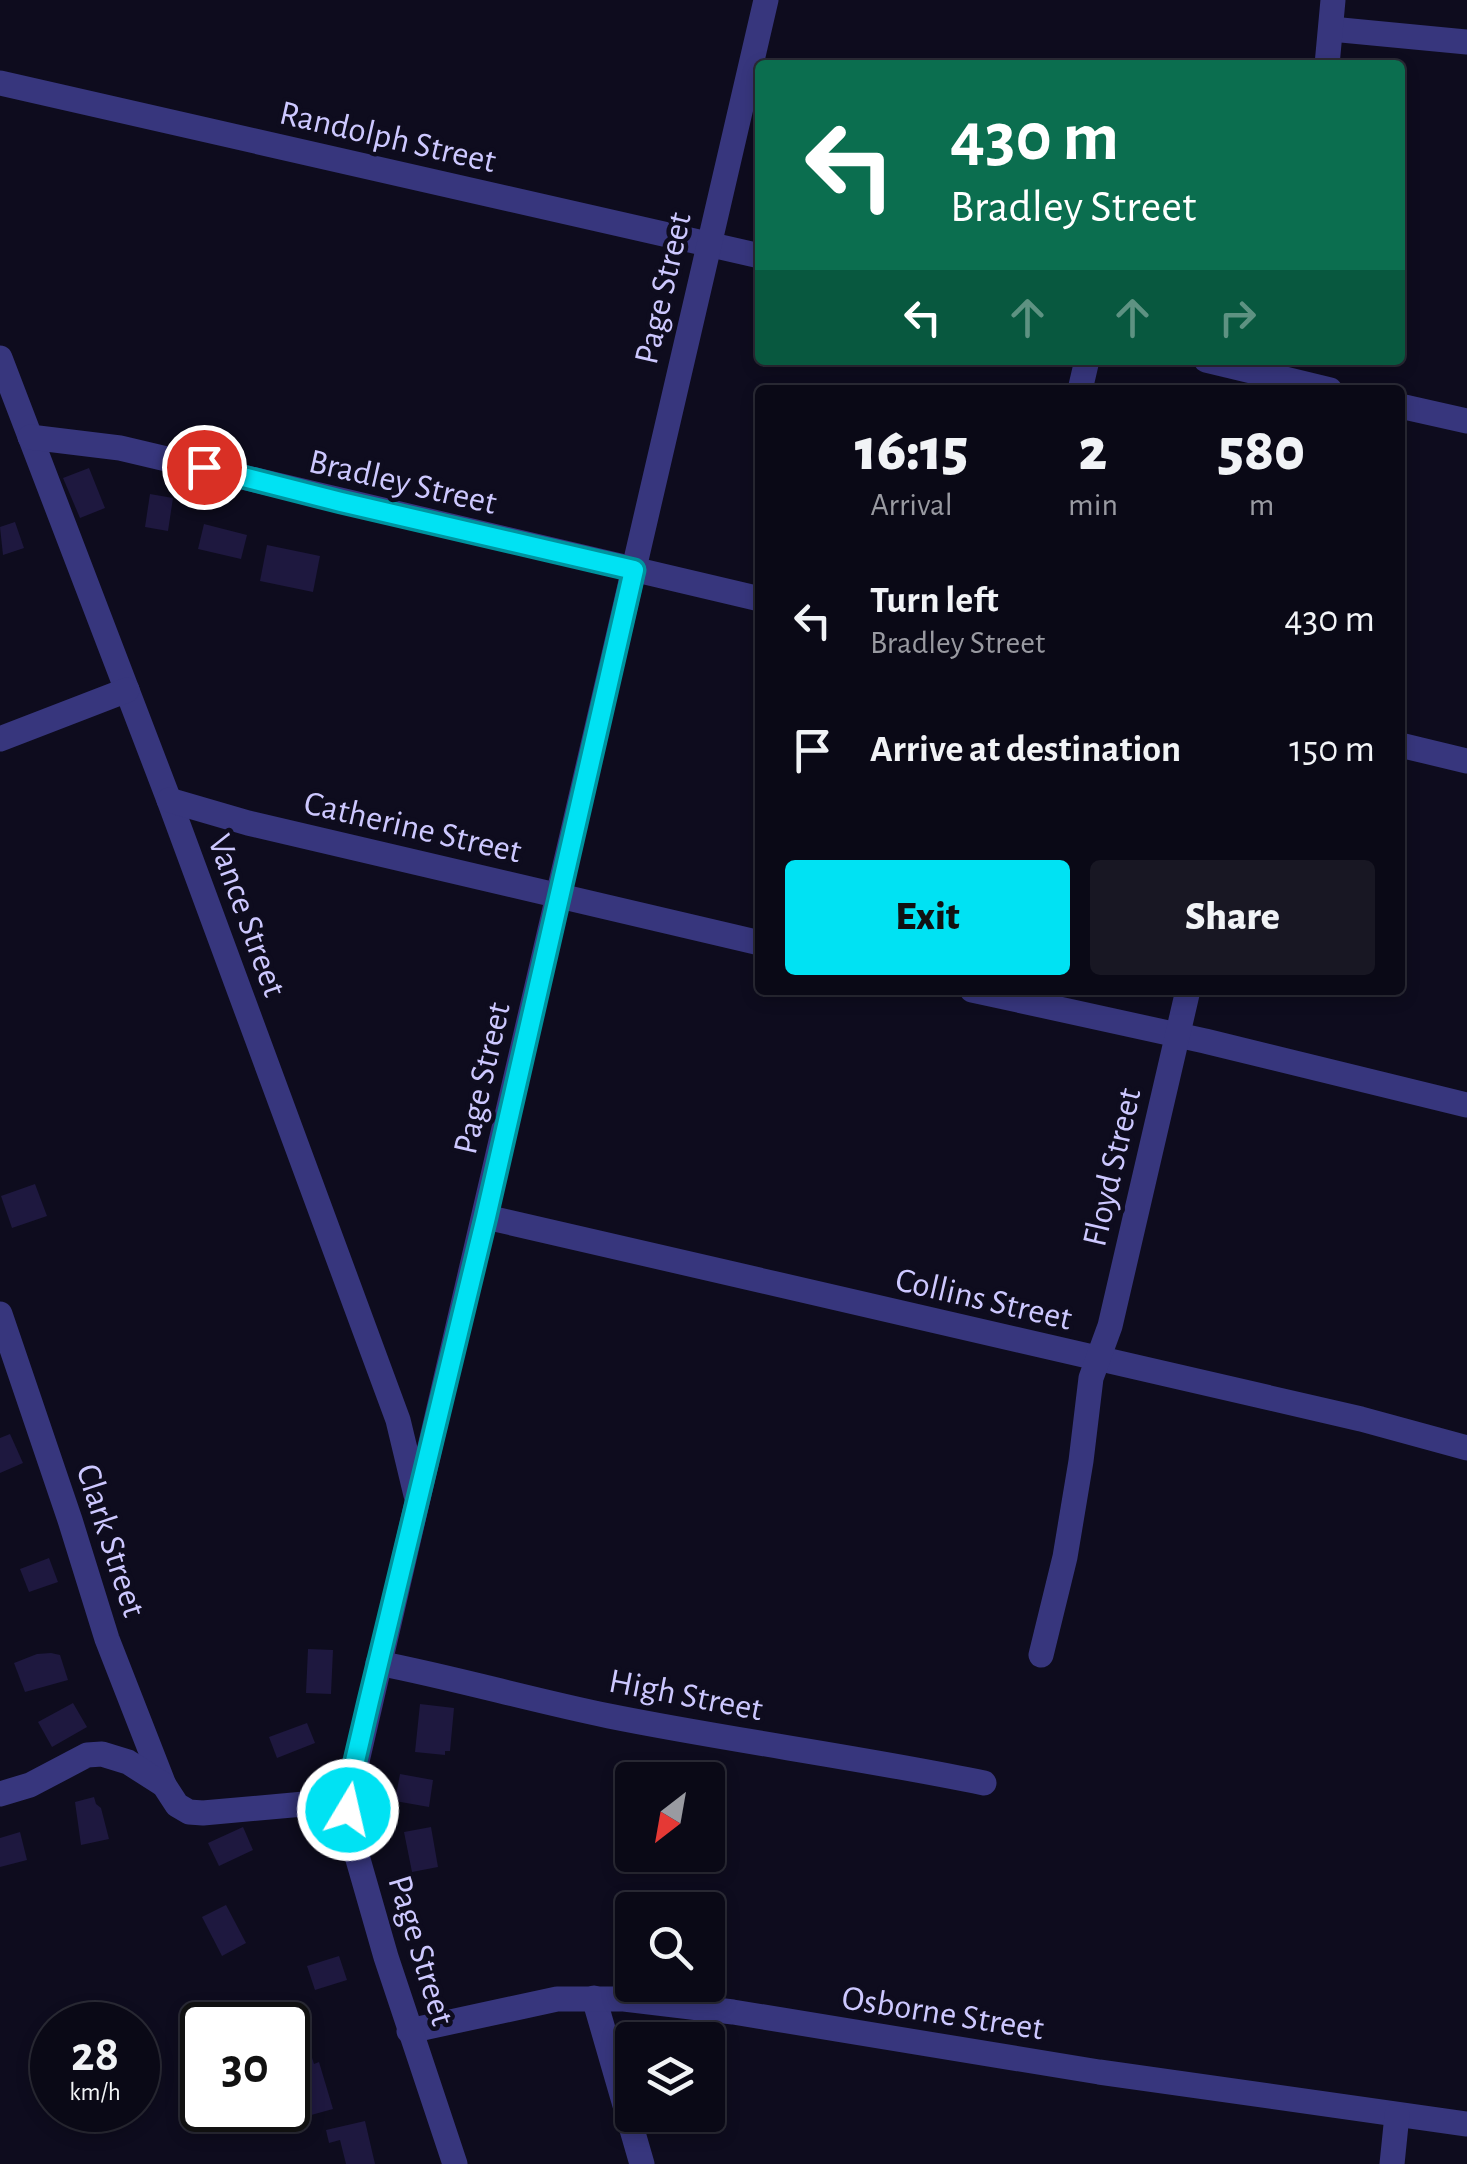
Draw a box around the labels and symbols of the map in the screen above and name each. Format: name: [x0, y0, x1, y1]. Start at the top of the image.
street label: Randolph Street: [276, 96, 499, 179]
street label: Page Street: [629, 209, 698, 368]
pin: [162, 425, 247, 510]
street label: Bradley Street: [305, 444, 500, 521]
street label: Catherine Street: [301, 785, 525, 869]
street label: Vance Street: [201, 830, 292, 1001]
street label: Page Street: [448, 999, 517, 1158]
street label: Floyd Street: [1077, 1085, 1148, 1250]
street label: Collins Street: [892, 1262, 1075, 1337]
street label: Clark Street: [69, 1460, 152, 1621]
street label: High Street: [606, 1663, 766, 1728]
position arrow: [296, 1758, 400, 1862]
north arrow: [615, 1762, 725, 1872]
street label: Page Street: [381, 1871, 460, 2030]
street label: Osborne Street: [839, 1980, 1046, 2047]
speed limit sign: 30: [180, 2002, 310, 2132]

